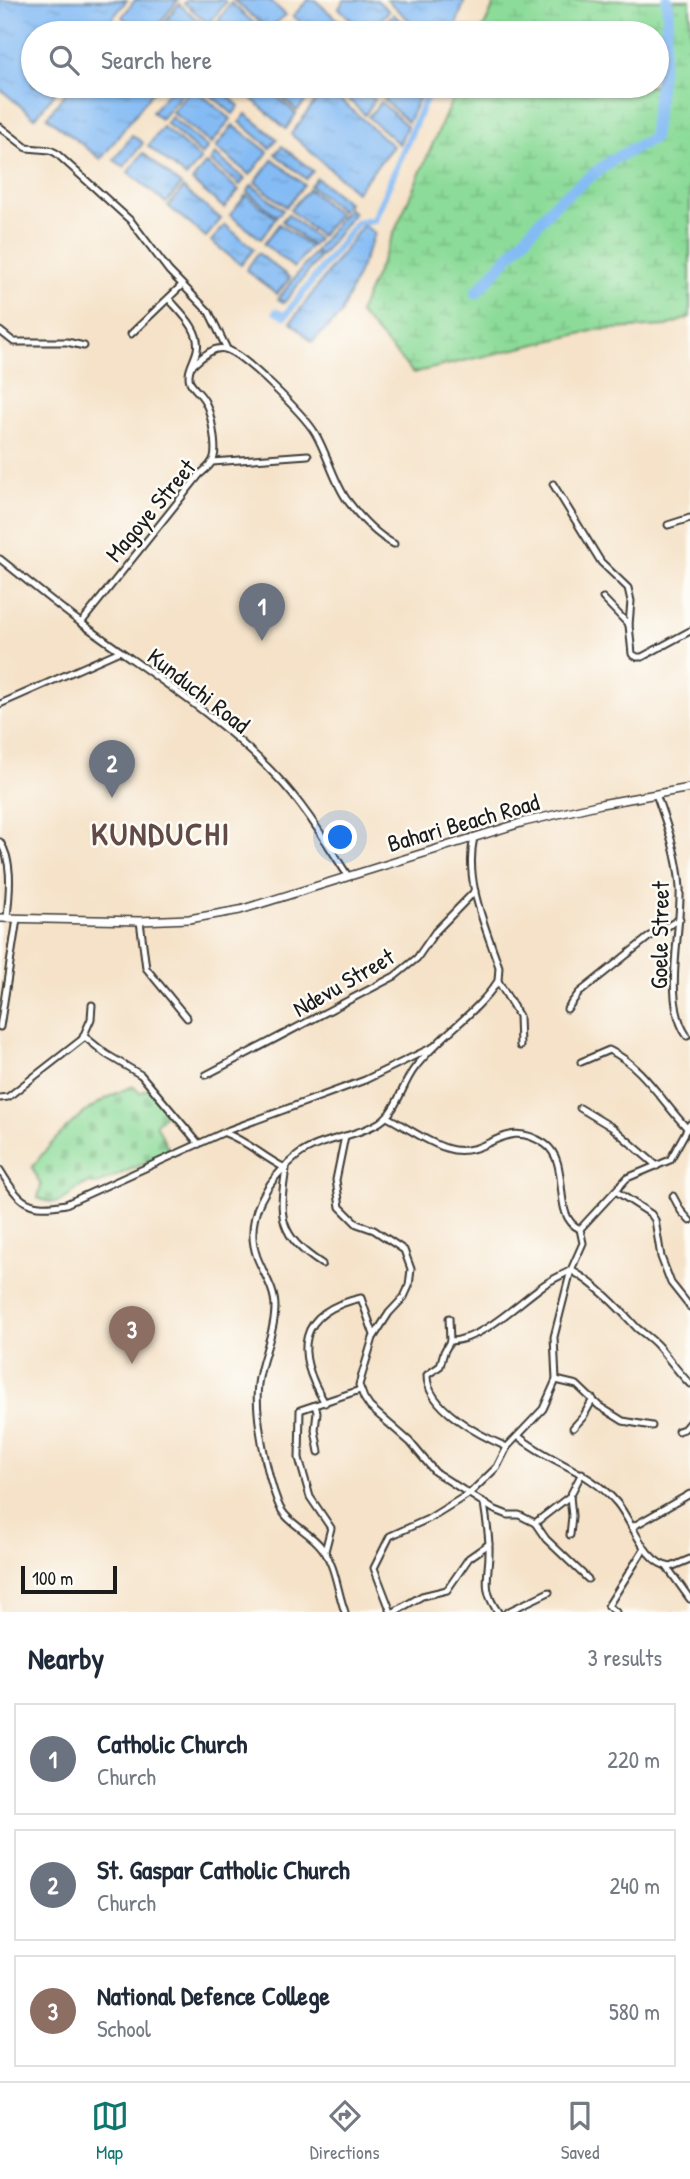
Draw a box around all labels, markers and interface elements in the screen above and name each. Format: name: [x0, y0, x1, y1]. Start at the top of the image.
search box: [21, 21, 669, 98]
icon: search: [45, 41, 83, 79]
text: Search here: [101, 42, 212, 77]
street label: Magoye Street: [98, 451, 203, 568]
pin: 1: [239, 583, 285, 641]
street label: Kunduchi Road: [141, 640, 257, 740]
pin: 2: [89, 740, 135, 798]
street label: Bahari Beach Road: [383, 785, 543, 859]
district label: KUNDUCHI: [91, 812, 231, 855]
your location: [323, 820, 357, 854]
street label: Goele Street: [642, 880, 676, 989]
street label: Ndevu Street: [286, 940, 400, 1024]
pin: 3: [109, 1306, 155, 1364]
scale bar: [21, 1563, 117, 1595]
text: 100 m: [32, 1565, 73, 1591]
text: Nearby: [28, 1638, 104, 1678]
text: 3 results: [587, 1642, 662, 1673]
text: Catholic Church: [97, 1726, 247, 1761]
text: 1: [49, 1744, 57, 1775]
text: 220 m: [607, 1744, 660, 1775]
text: Church: [97, 1761, 156, 1792]
text: St. Gaspar Catholic Church: [97, 1852, 350, 1887]
text: 2: [48, 1870, 58, 1901]
text: 240 m: [609, 1870, 660, 1901]
text: Church: [97, 1887, 156, 1918]
text: National Defence College: [97, 1978, 330, 2013]
text: 3: [48, 1996, 58, 2027]
text: 580 m: [609, 1996, 660, 2027]
text: School: [97, 2013, 151, 2044]
tab: Map: [91, 2097, 129, 2165]
tab: Directions: [310, 2097, 380, 2165]
tab: Saved: [561, 2097, 599, 2165]

